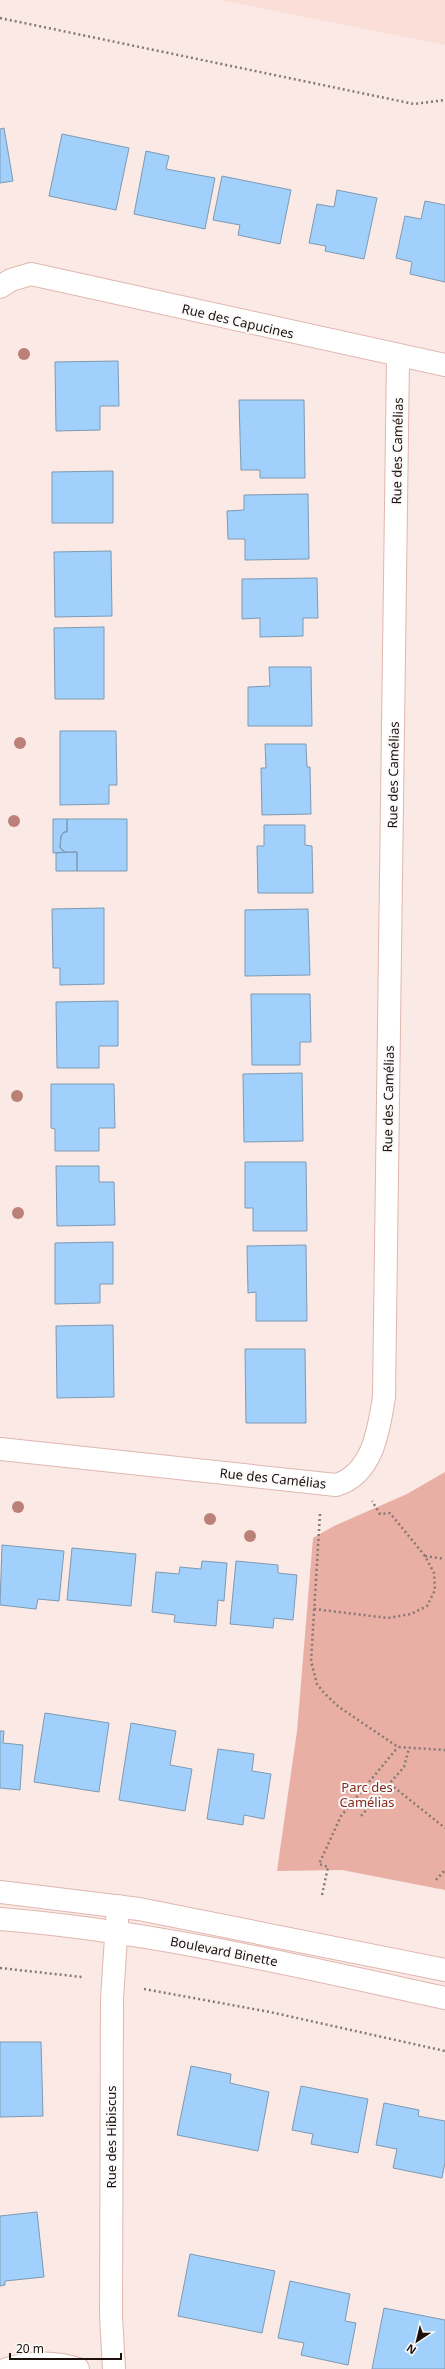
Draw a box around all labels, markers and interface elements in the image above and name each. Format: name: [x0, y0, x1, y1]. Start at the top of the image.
street label: Rue des Capucines: [180, 299, 296, 343]
street label: Rue des Camélias: [387, 397, 407, 505]
street label: Rue des Camélias: [383, 721, 403, 829]
street label: Rue des Camélias: [378, 1045, 398, 1153]
street label: Rue des Camélias: [219, 1463, 327, 1493]
park label: Parc des Camélias: [339, 1778, 395, 1811]
street label: Boulevard Binette: [169, 1932, 279, 1970]
street label: Rue des Hibiscus: [102, 2086, 120, 2188]
north arrow: [397, 2321, 437, 2361]
scale bar: [10, 2335, 121, 2361]
text: 20 m: [16, 2340, 44, 2357]
text: N: [403, 2341, 419, 2358]

